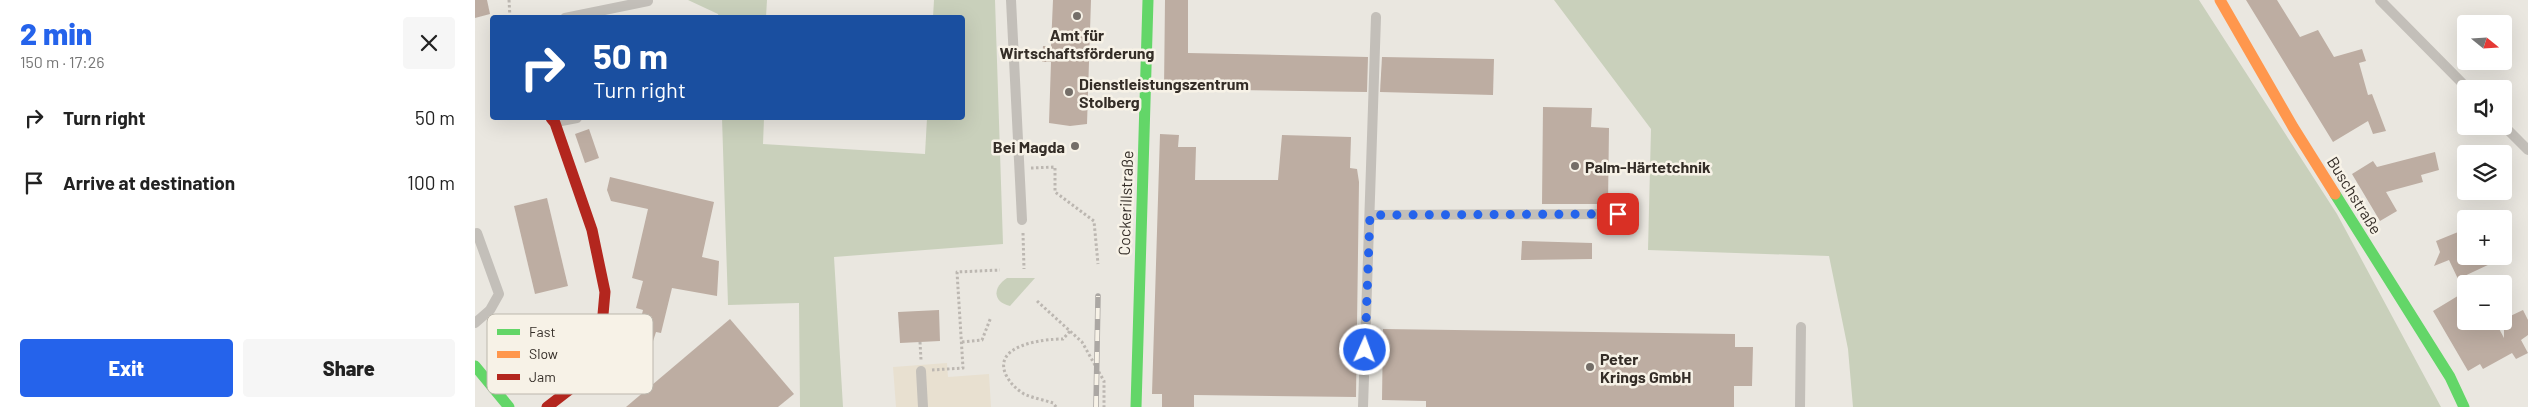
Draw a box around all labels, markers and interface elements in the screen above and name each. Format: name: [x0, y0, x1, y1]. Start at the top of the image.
marker: Amt für Wirtschaftsförderung: [1071, 10, 1083, 22]
text: 2 min: [20, 15, 92, 51]
north arrow: [2457, 15, 2513, 70]
map controls: [2457, 15, 2512, 330]
button: close: [403, 17, 455, 69]
place label: Amt für Wirtschaftsförderung: [999, 25, 1155, 62]
text: 50 m: [593, 34, 668, 76]
icon: right: [510, 35, 575, 100]
text: 150 m · 17:26: [20, 52, 104, 71]
place label: Dienstleistungszentrum Stolberg: [1079, 74, 1249, 111]
text: Turn right: [593, 76, 686, 102]
button: sound: [2457, 80, 2512, 135]
marker: Dienstleistungszentrum Stolberg: [1063, 86, 1075, 98]
icon: right: [20, 104, 48, 132]
text: Turn right: [63, 106, 145, 129]
text: 50 m: [415, 106, 455, 129]
place label: Bei Magda: [993, 137, 1065, 156]
marker: Bei Magda: [1069, 140, 1081, 152]
button: layers: [2457, 145, 2512, 200]
street label: Cockerillstraße: [1114, 150, 1136, 256]
street label: Buschstraße: [2324, 153, 2386, 237]
place label: Palm-Härtetchnik: [1585, 157, 1711, 176]
marker: Palm-Härtetchnik: [1569, 160, 1581, 172]
icon: arrive: [20, 169, 48, 197]
text: Arrive at destination: [63, 171, 235, 194]
text: 100 m: [407, 171, 455, 194]
pin: [1597, 193, 1639, 235]
icon: arrive: [1604, 200, 1632, 228]
button: +: [2457, 210, 2512, 265]
button: −: [2457, 275, 2512, 330]
legend: [487, 314, 653, 394]
text: Fast: [529, 323, 555, 340]
position arrow: [1338, 323, 1390, 375]
button: Exit: [20, 339, 233, 397]
button: Share: [243, 339, 455, 397]
text: Slow: [529, 345, 558, 362]
place label: Peter Krings GmbH: [1600, 349, 1691, 386]
marker: Peter Krings GmbH: [1584, 361, 1596, 373]
text: Jam: [529, 368, 556, 385]

